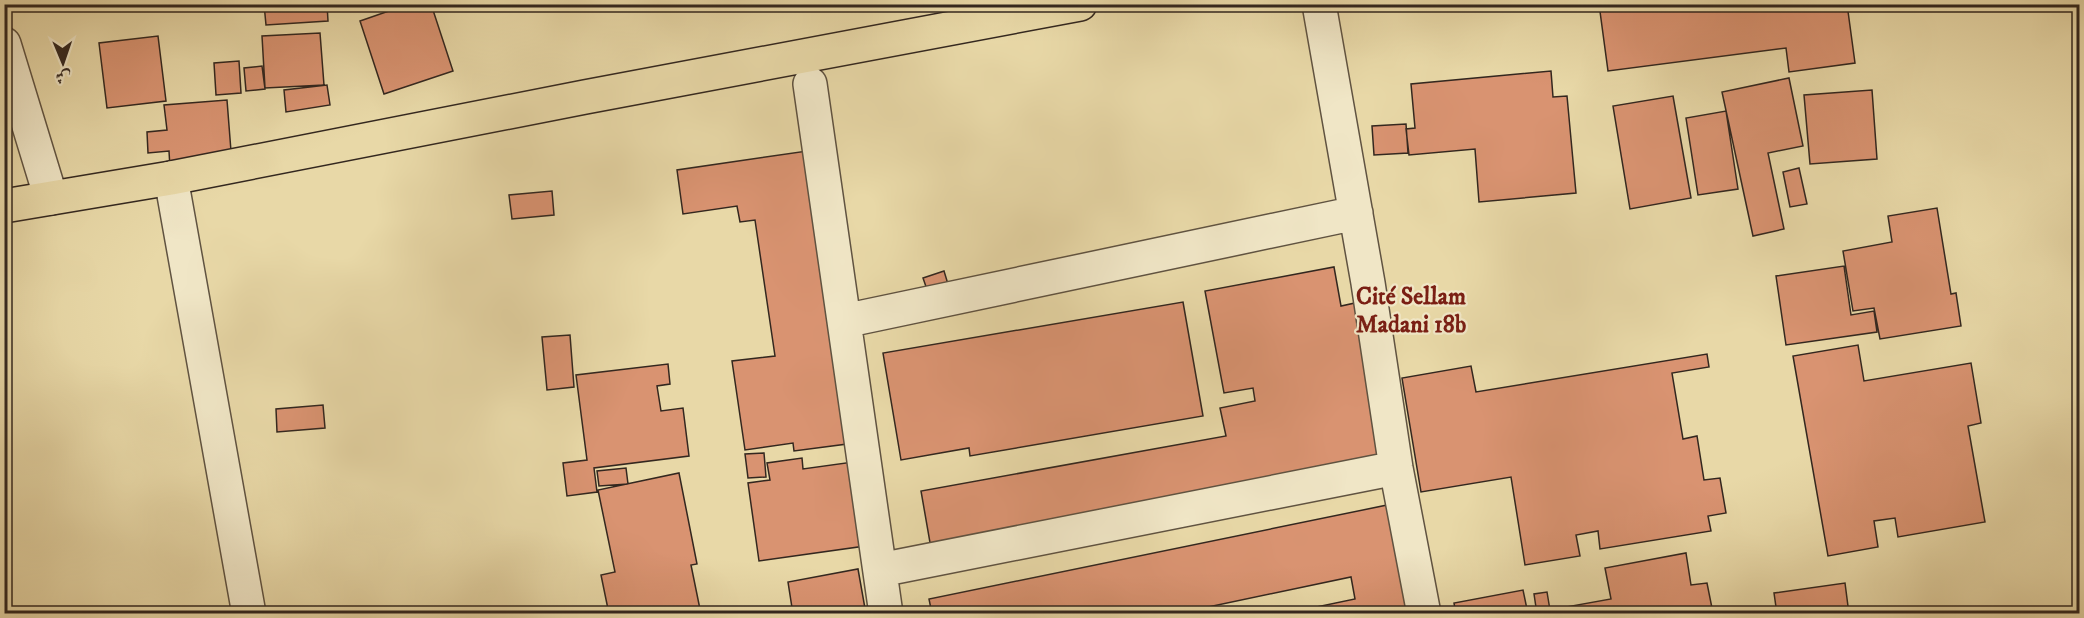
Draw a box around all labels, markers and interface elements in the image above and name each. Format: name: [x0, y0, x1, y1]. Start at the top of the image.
north arrow: [33, 33, 93, 93]
text: ش: [55, 67, 72, 87]
district label: Cité Sellam Madani 18b: [1356, 282, 1466, 340]

